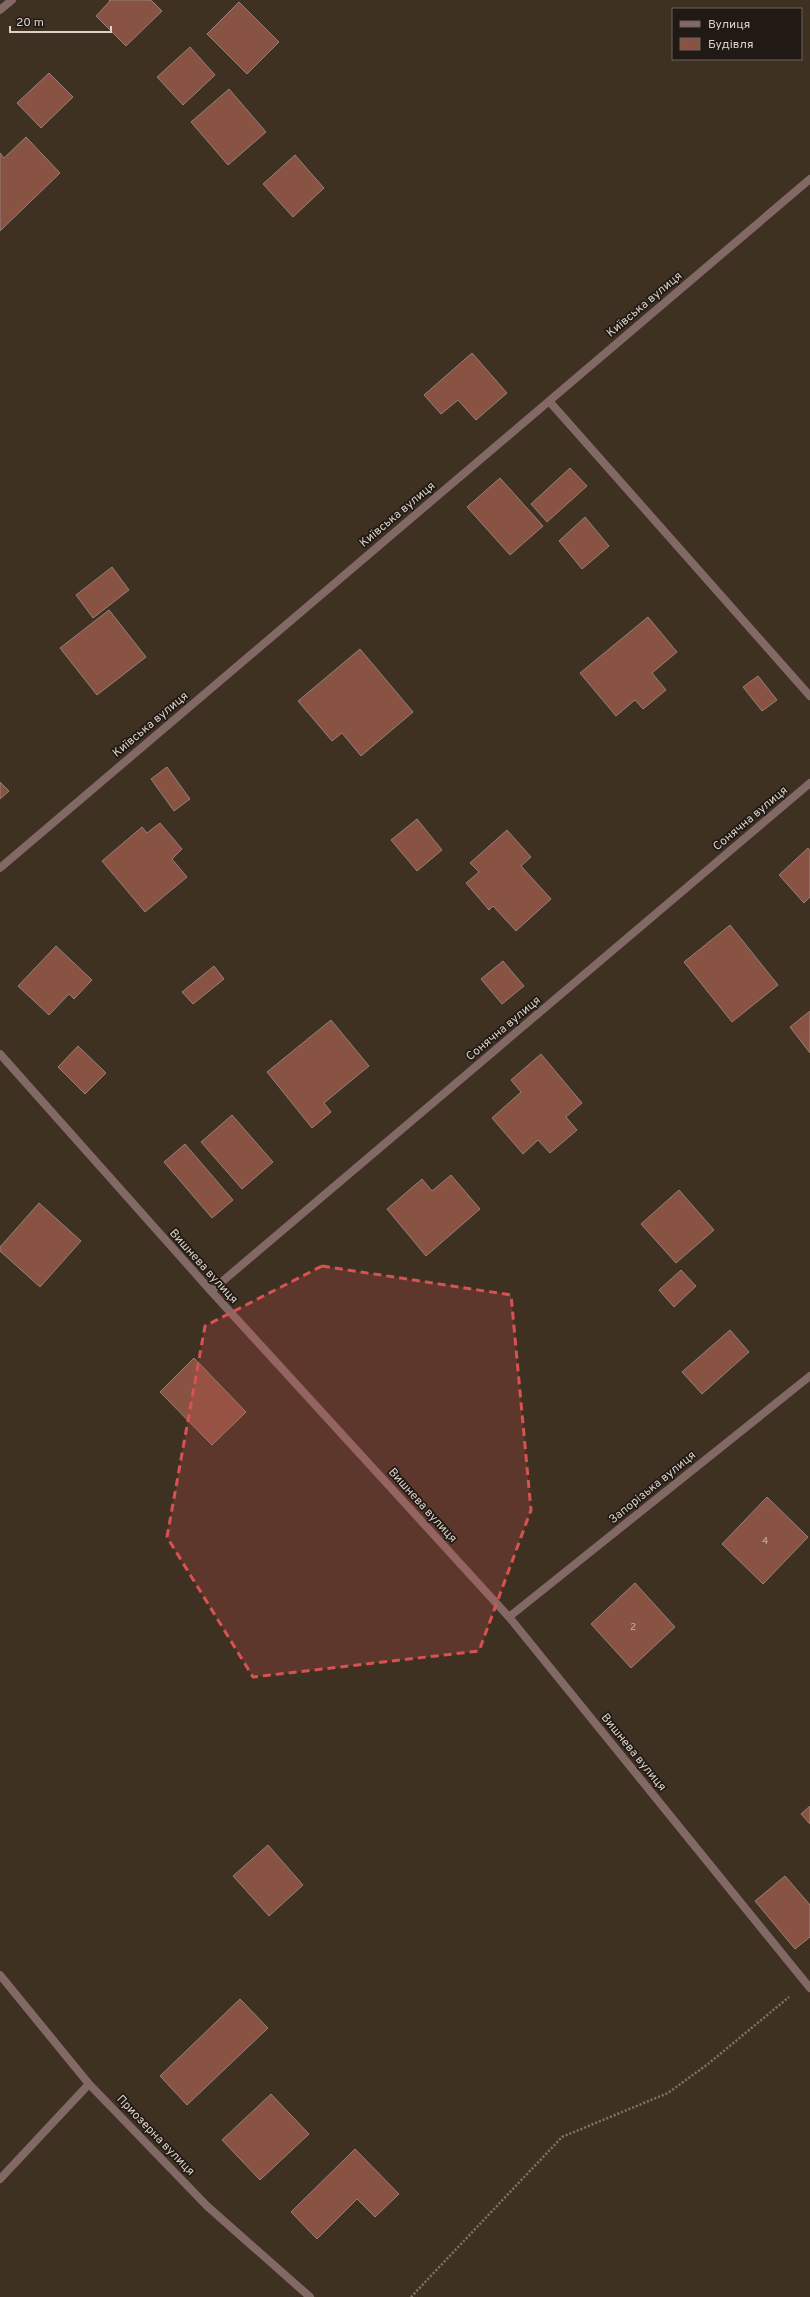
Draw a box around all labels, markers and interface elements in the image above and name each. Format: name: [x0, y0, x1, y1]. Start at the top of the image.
scale bar: [10, 8, 111, 34]
legend: [672, 8, 802, 60]
text: 20 m: [16, 15, 44, 31]
text: Вулиця: [708, 17, 750, 33]
text: Будівля: [708, 37, 754, 53]
street label: Київська вулиця: [603, 268, 686, 341]
street label: Київська вулиця: [356, 478, 439, 551]
street label: Київська вулиця: [109, 688, 192, 761]
street label: Сонячна вулиця: [710, 783, 791, 855]
street label: Сонячна вулиця: [463, 993, 544, 1065]
street label: Вишнева вулиця: [165, 1226, 241, 1308]
street label: Запорізька вулиця: [606, 1448, 699, 1528]
street label: Вишнева вулиця: [384, 1465, 460, 1547]
house number: 4: [762, 1535, 768, 1548]
house number: 2: [630, 1621, 636, 1634]
street label: Вишнева вулиця: [597, 1710, 670, 1795]
street label: Приозерна вулиця: [113, 2092, 198, 2180]

